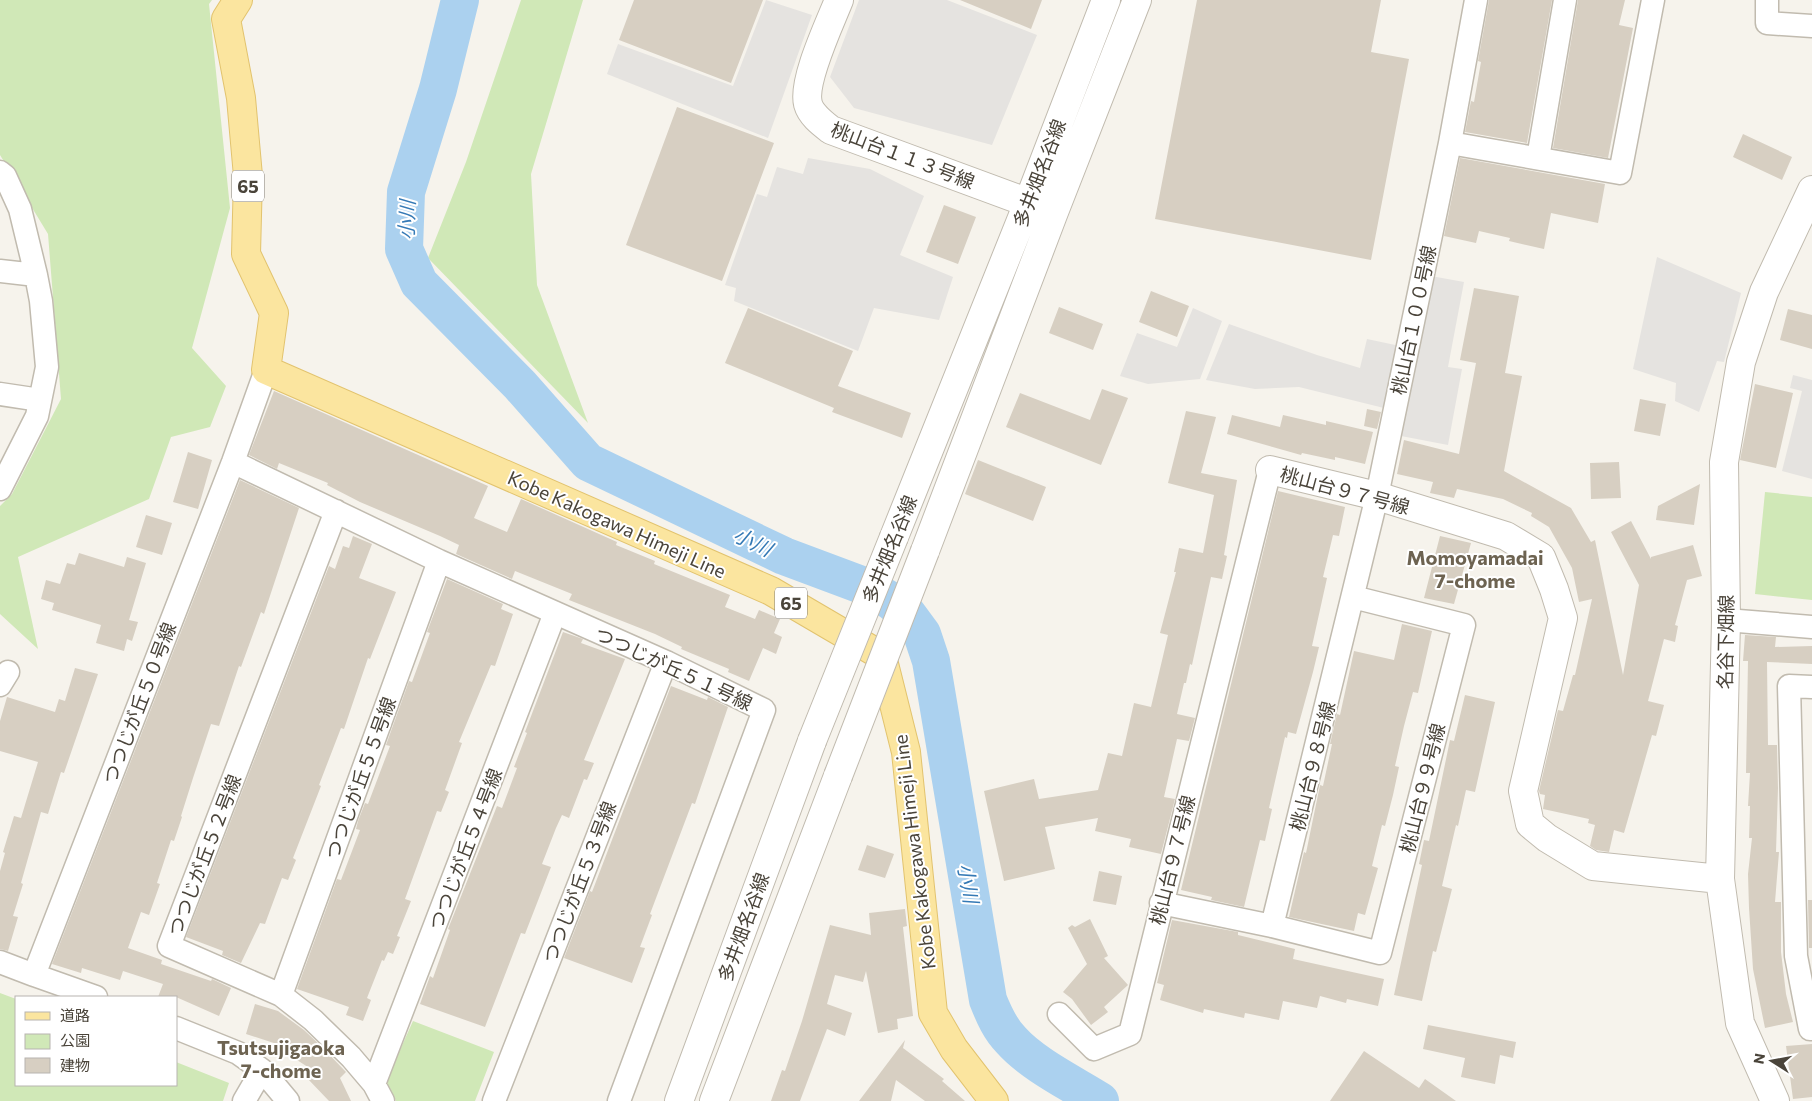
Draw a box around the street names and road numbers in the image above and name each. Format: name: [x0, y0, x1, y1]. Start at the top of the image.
street label: 多井畑名谷線: [1008, 116, 1070, 230]
street label: 桃山台１１３号線: [828, 117, 978, 193]
road number: 65: [232, 170, 264, 202]
street label: 桃山台１００号線: [1386, 243, 1440, 397]
street label: 桃山台９７号線: [1278, 462, 1412, 518]
street label: Kobe Kakogawa Himeji Line: [504, 465, 730, 583]
street label: 多井畑名谷線: [857, 492, 921, 606]
road number: 65: [775, 588, 807, 618]
street label: 名谷下畑線: [1713, 594, 1737, 690]
street label: つつじが丘５０号線: [98, 619, 180, 787]
street label: つつじが丘５１号線: [592, 621, 756, 715]
street label: つつじが丘５５号線: [320, 694, 400, 862]
street label: 桃山台９８号線: [1285, 699, 1339, 833]
street label: 桃山台９９号線: [1395, 721, 1449, 855]
street label: Kobe Kakogawa Himeji Line: [888, 733, 940, 971]
street label: つつじが丘５４号線: [424, 765, 506, 933]
street label: つつじが丘５２号線: [163, 771, 245, 939]
street label: 桃山台９７号線: [1145, 793, 1199, 927]
street label: つつじが丘５３号線: [538, 798, 620, 966]
street label: 多井畑名谷線: [713, 869, 773, 985]

